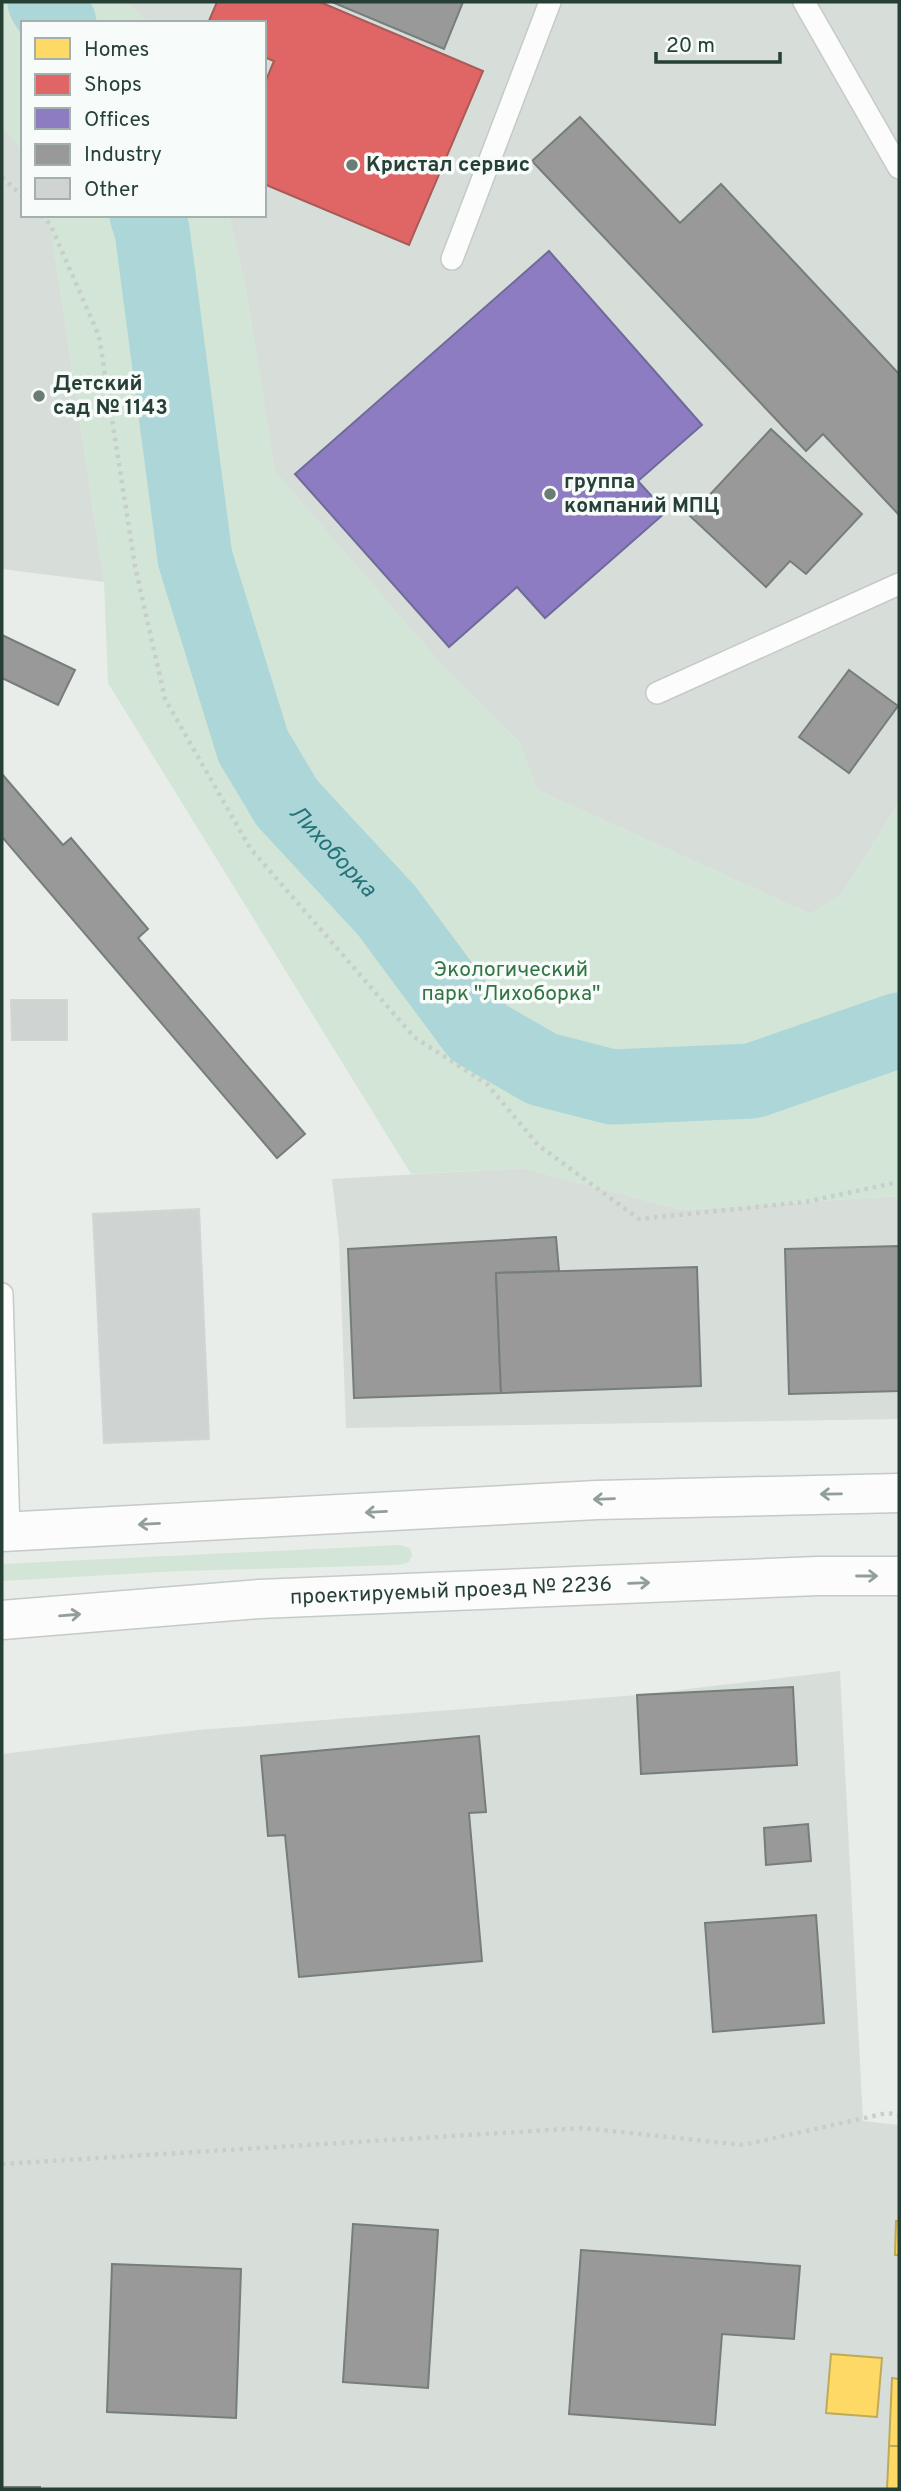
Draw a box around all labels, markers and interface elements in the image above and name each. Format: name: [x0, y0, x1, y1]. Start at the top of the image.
legend: [21, 21, 266, 217]
scale bar: [656, 21, 780, 65]
text: 20 m: [666, 33, 715, 60]
text: Homes: [84, 37, 149, 64]
text: Shops: [84, 72, 142, 99]
text: Offices: [84, 107, 150, 134]
text: Industry: [84, 142, 162, 169]
place label: Кристал сервис: [366, 152, 530, 179]
marker: Кристал сервис: [344, 157, 360, 173]
text: Other: [84, 177, 139, 204]
place label: Детский сад № 1143: [53, 371, 168, 422]
marker: Детский сад № 1143: [31, 388, 47, 404]
place label: группа компаний МПЦ: [564, 469, 720, 520]
marker: группа компаний МПЦ: [542, 486, 558, 502]
water label: Лихоборка: [282, 799, 382, 904]
park label: Экологический парк "Лихоборка": [421, 957, 601, 1008]
one-way arrow: [820, 1487, 843, 1501]
one-way arrow: [592, 1493, 615, 1506]
one-way arrow: [365, 1505, 388, 1518]
one-way arrow: [138, 1518, 161, 1531]
one-way arrow: [855, 1569, 878, 1583]
street label: проектируемый проезд № 2236: [289, 1571, 613, 1611]
one-way arrow: [628, 1577, 651, 1590]
one-way arrow: [58, 1608, 81, 1621]

